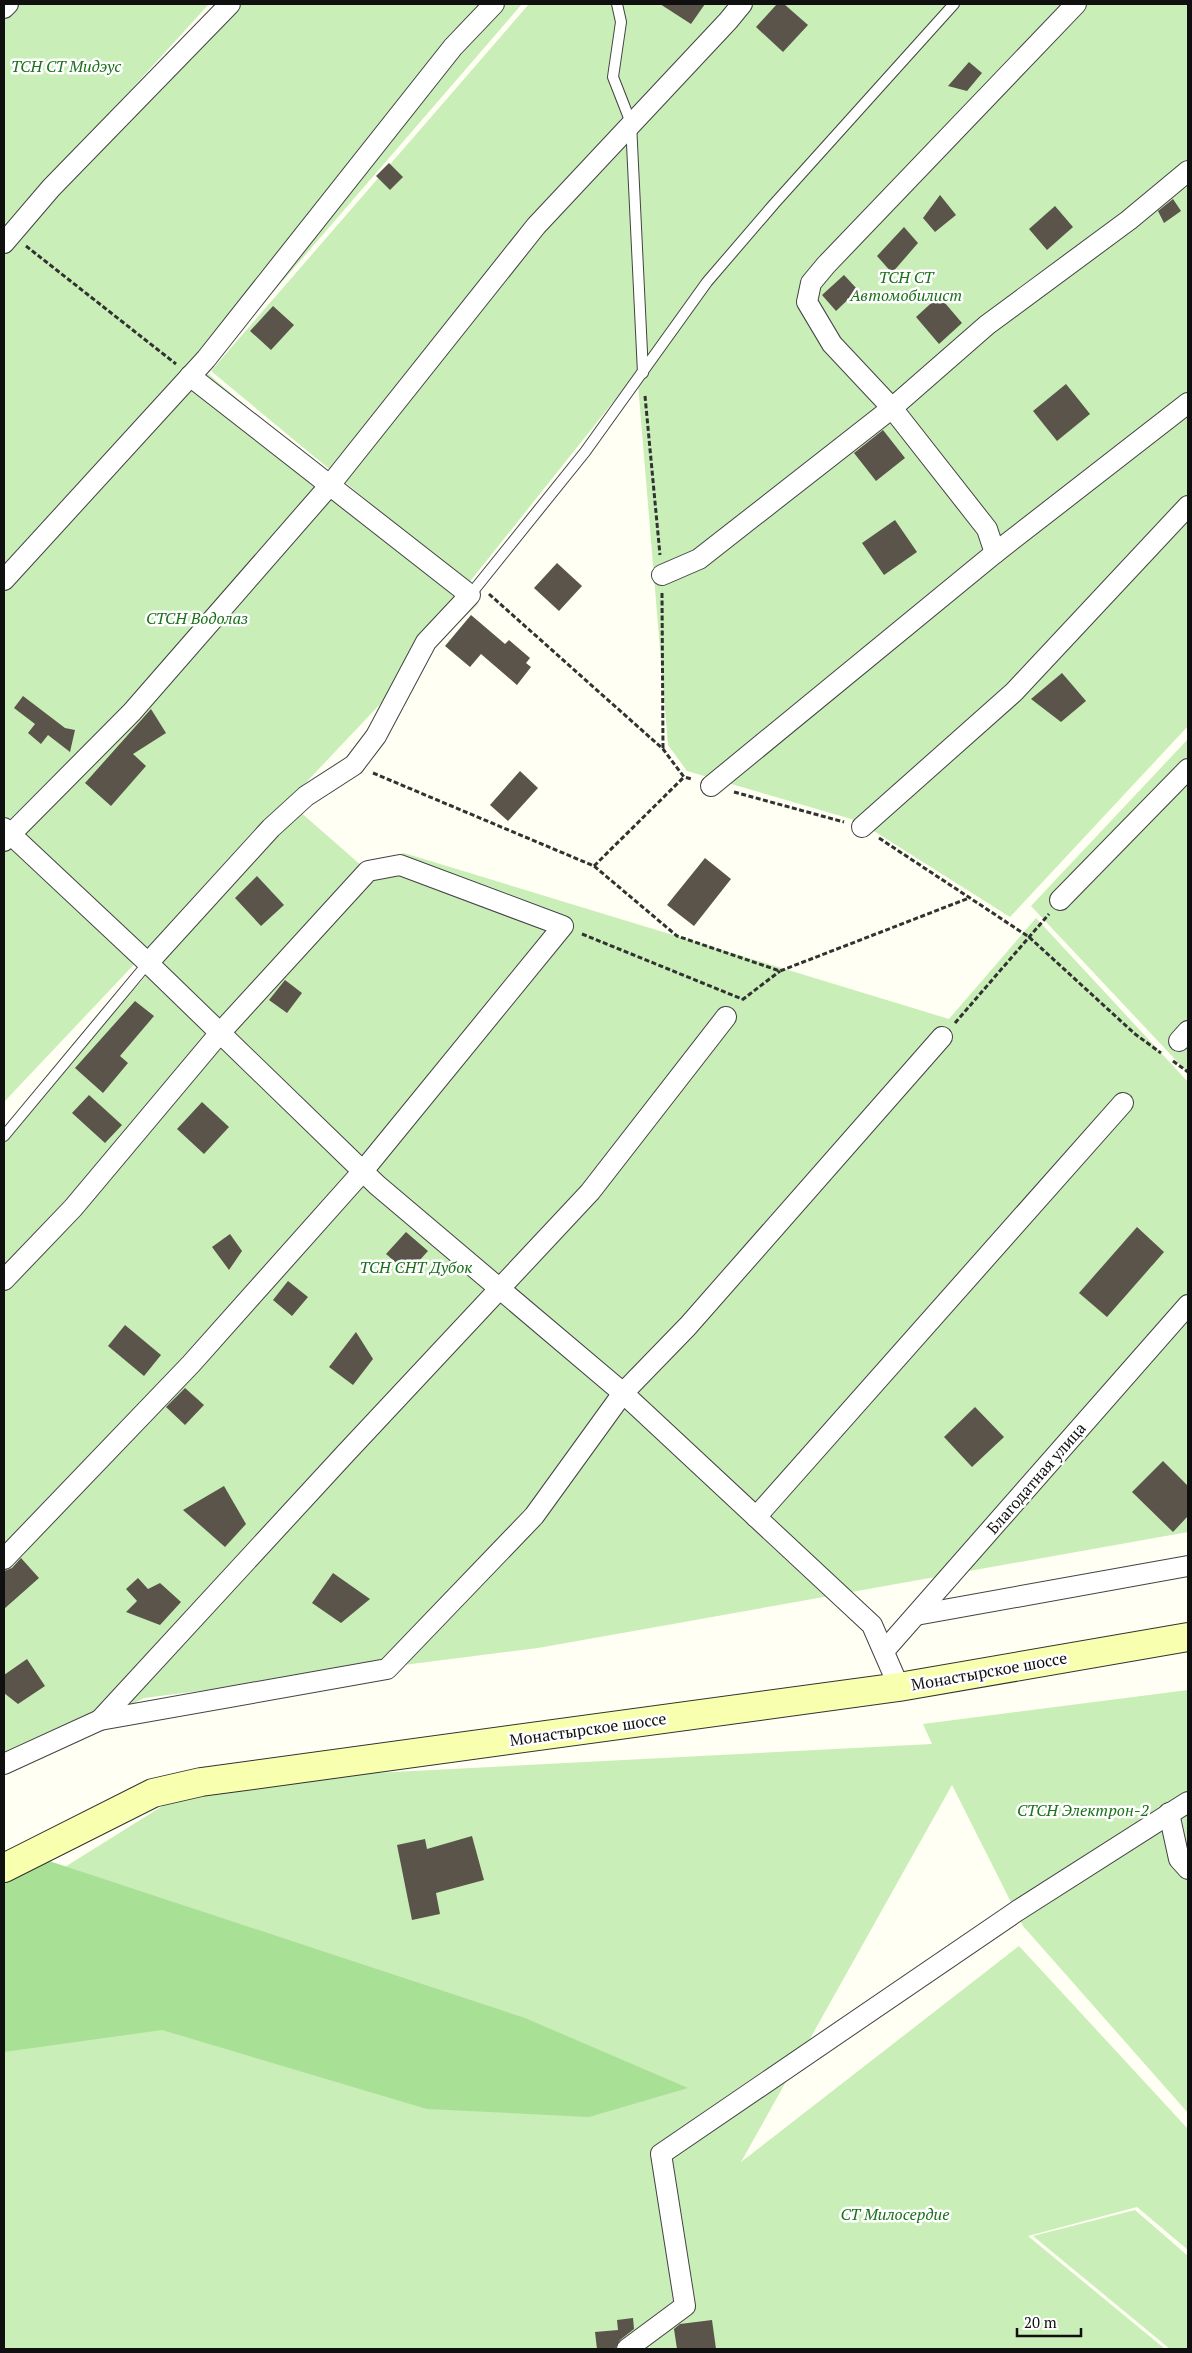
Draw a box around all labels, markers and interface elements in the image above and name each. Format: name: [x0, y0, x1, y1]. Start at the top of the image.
park label: ТСН СТ Мидэус: [11, 55, 121, 77]
park label: ТСН СТ Автомобилист: [849, 266, 962, 306]
park label: СТСН Водолаз: [146, 607, 248, 629]
park label: ТСН СНТ Дубок: [360, 1256, 472, 1278]
street label: Благодатная улица: [981, 1417, 1091, 1539]
street label: Монастырское шоссе: [909, 1646, 1069, 1696]
street label: Монастырское шоссе: [508, 1707, 668, 1751]
park label: СТСН Электрон-2: [1017, 1799, 1150, 1821]
park label: СТ Милосердие: [841, 2203, 949, 2225]
scale bar: [1017, 2306, 1081, 2338]
text: 20 m: [1024, 2312, 1057, 2332]

